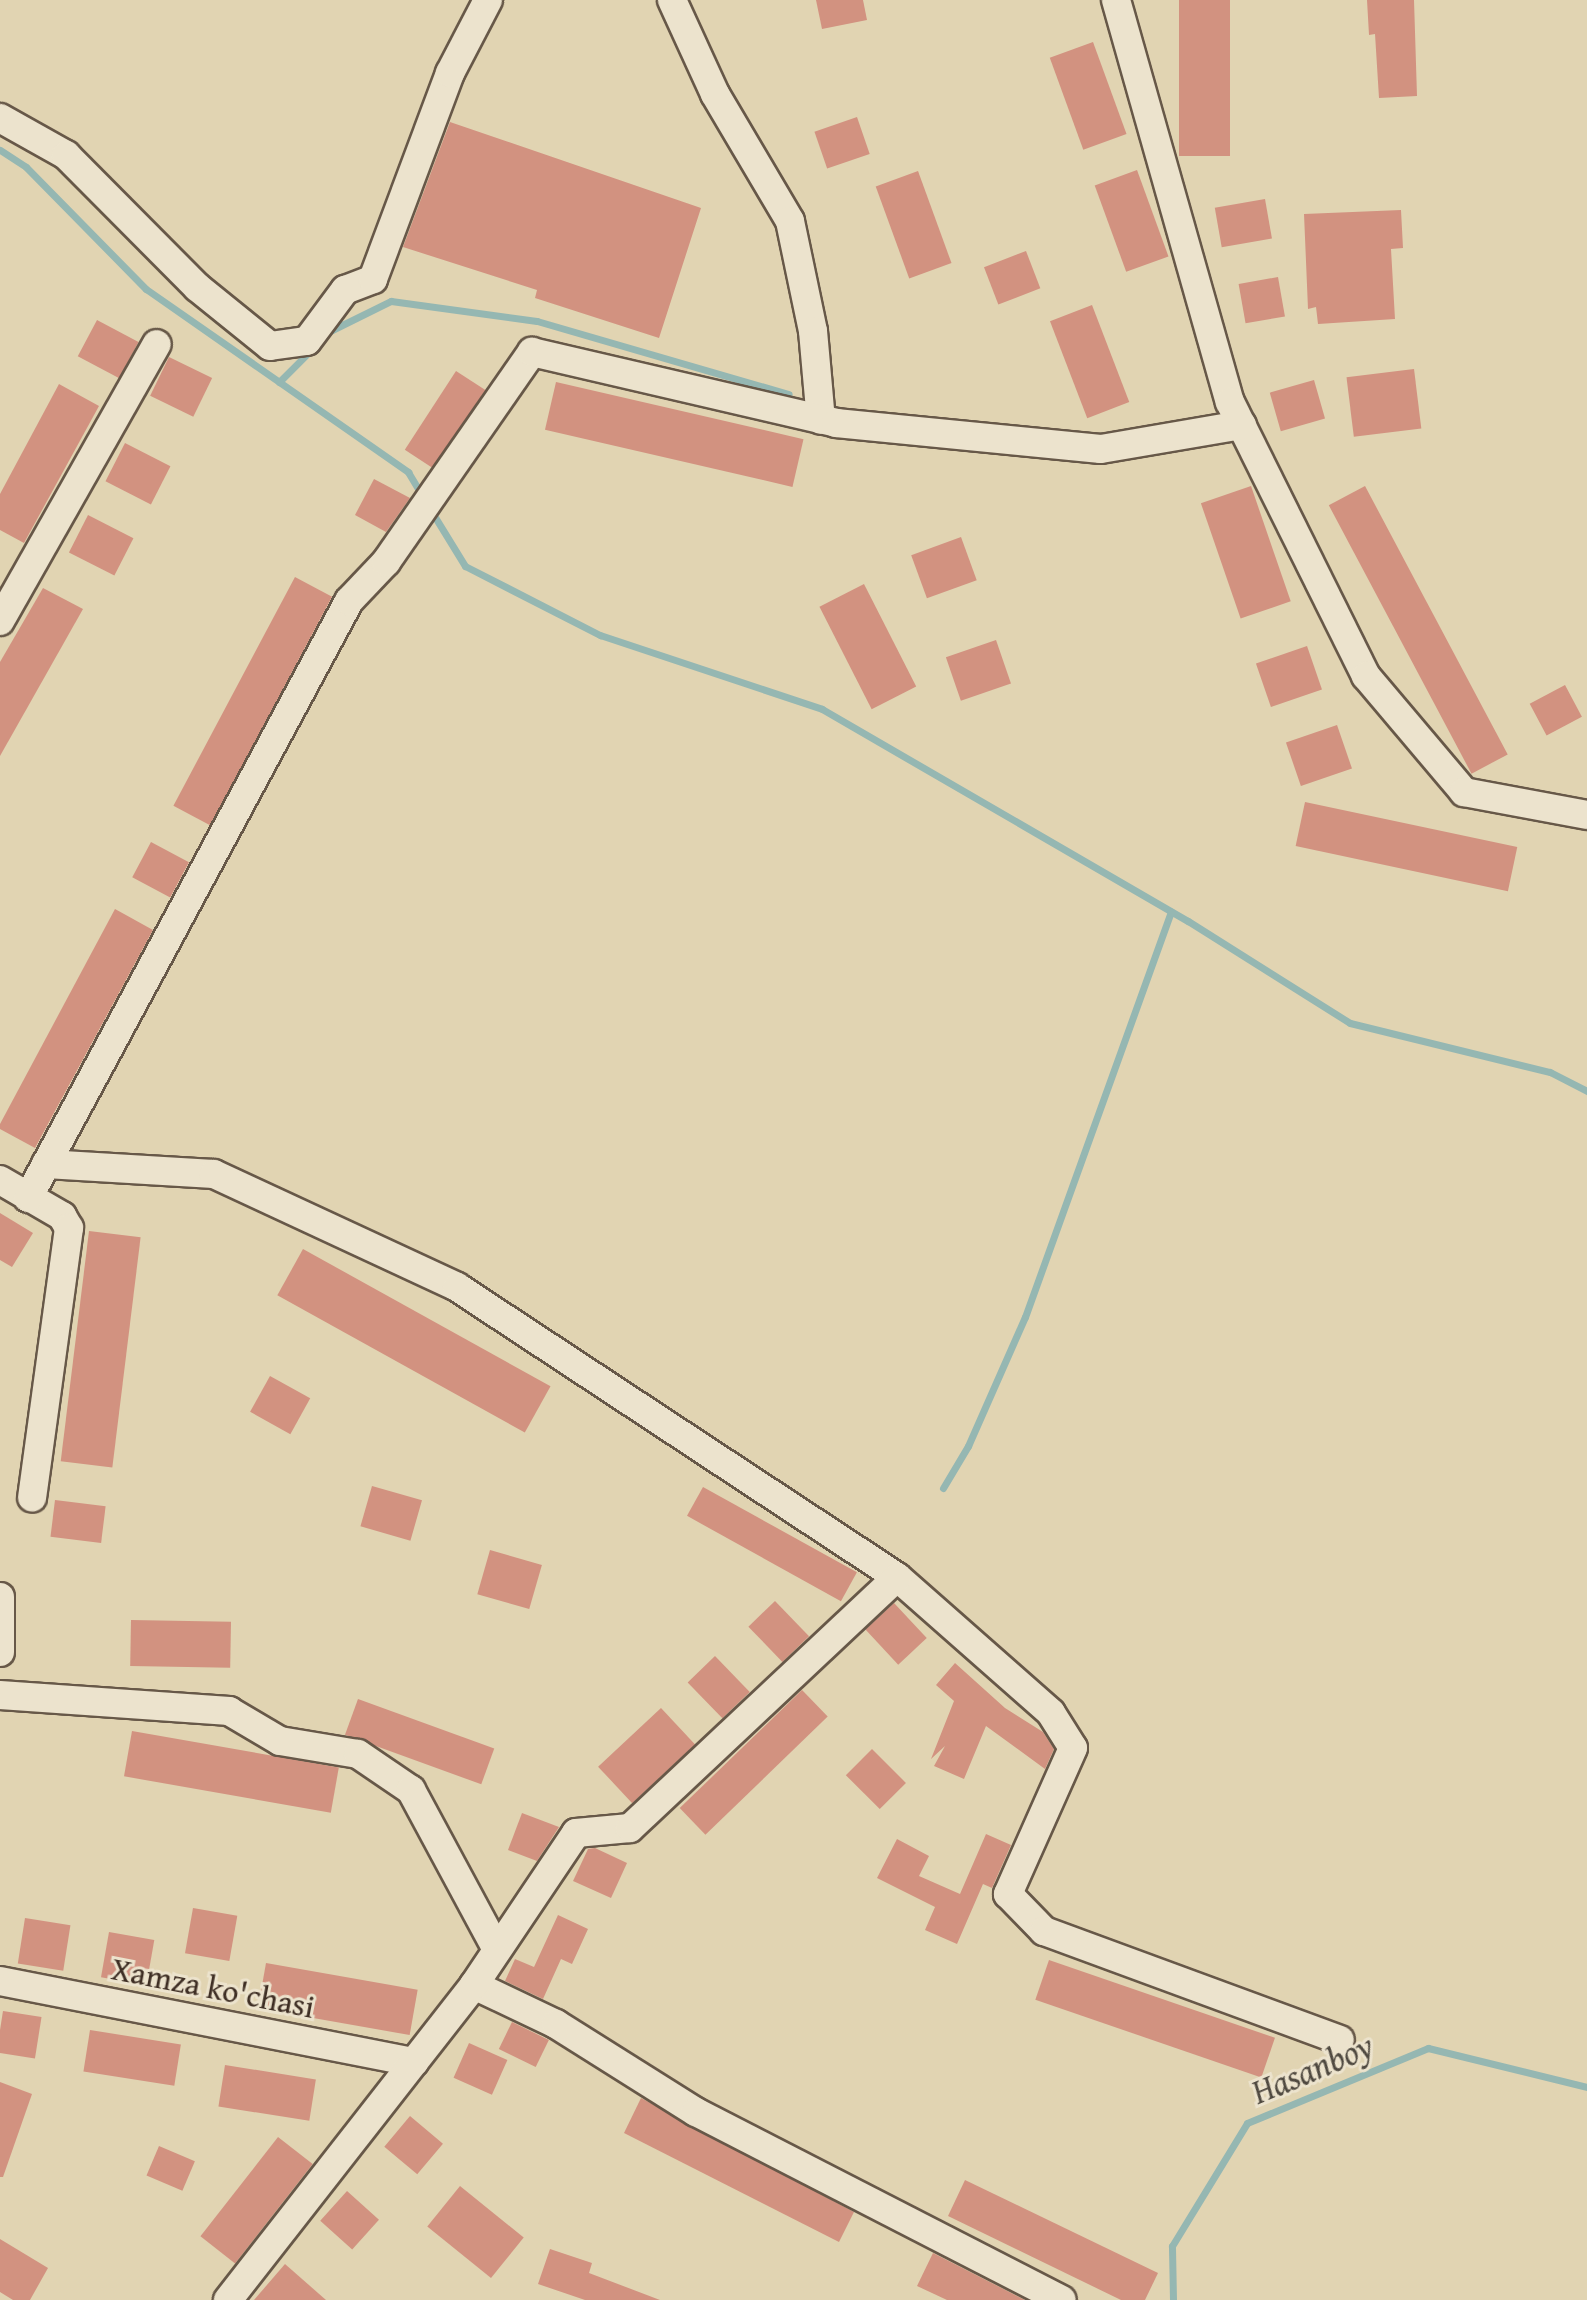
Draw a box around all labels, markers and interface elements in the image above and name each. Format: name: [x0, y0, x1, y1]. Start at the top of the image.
street label: Xamza ko'chasi: [108, 1950, 318, 2026]
water label: Hasanboy: [1245, 2024, 1379, 2112]

